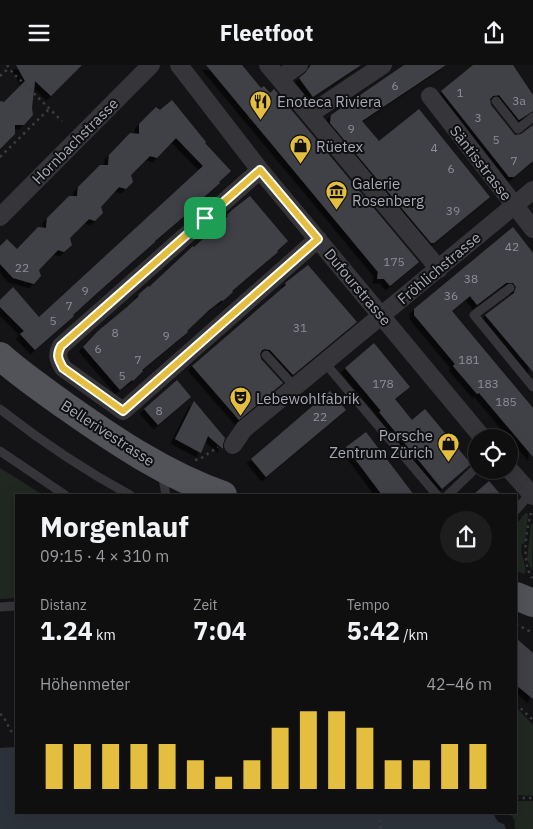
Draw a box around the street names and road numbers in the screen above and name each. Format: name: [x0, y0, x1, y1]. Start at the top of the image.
street label: Hornbachstrasse: [28, 94, 122, 188]
street label: Säntisstrasse: [446, 122, 516, 204]
street label: Fröhlichstrasse: [393, 228, 485, 308]
street label: Dufourstrasse: [320, 245, 396, 329]
street label: Bellerivestrasse: [58, 396, 158, 470]

